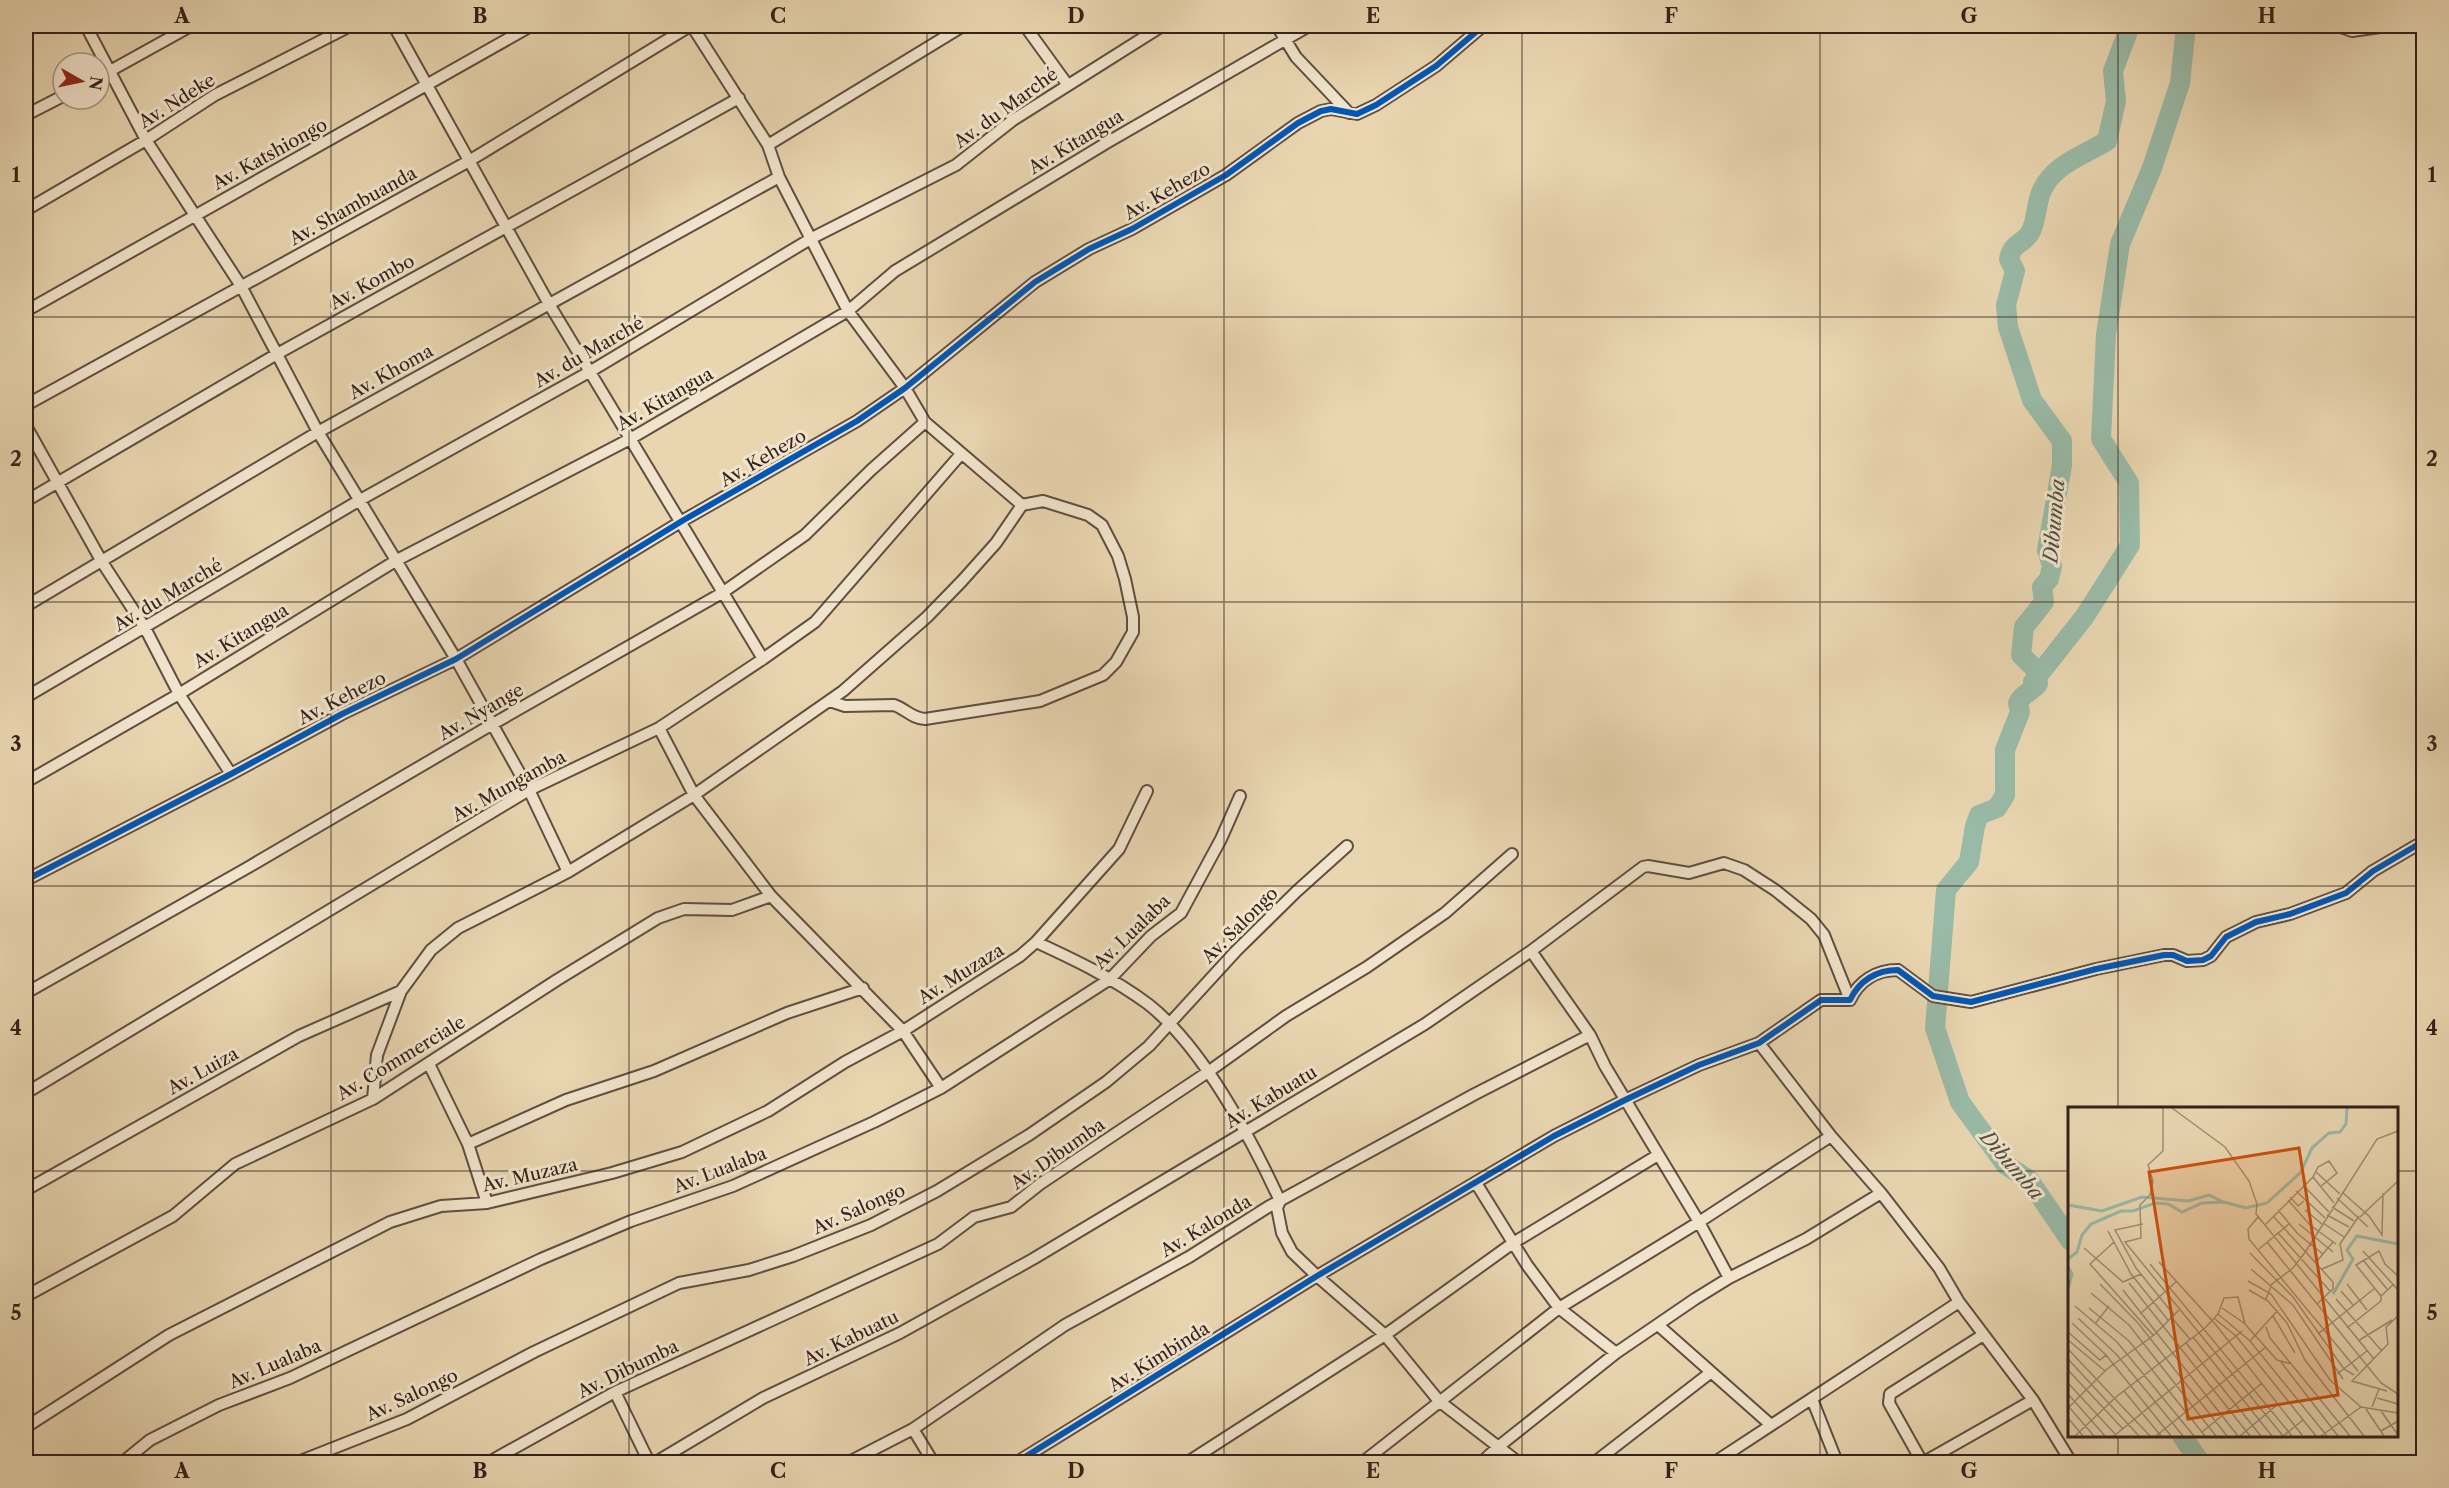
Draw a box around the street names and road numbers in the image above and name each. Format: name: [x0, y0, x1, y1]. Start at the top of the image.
street label: Av. du Marché: [949, 63, 1062, 154]
street label: Av. Ndeke: [134, 69, 219, 134]
street label: Av. Kitangua: [1024, 105, 1128, 180]
street label: Av. Katshiongo: [208, 113, 331, 195]
street label: Av. Kehezo: [1119, 158, 1214, 225]
street label: Av. Shambuanda: [285, 162, 421, 251]
street label: Av. Kombo: [325, 250, 418, 315]
street label: Av. du Marché: [529, 312, 648, 393]
street label: Av. Khoma: [344, 340, 437, 405]
street label: Av. Kitangua: [612, 362, 717, 436]
street label: Av. Kehezo: [715, 425, 810, 492]
street label: Av. du Marché: [109, 554, 226, 637]
street label: Av. Kitangua: [189, 599, 293, 674]
street label: Av. Kehezo: [293, 666, 390, 730]
street label: Av. Nyange: [434, 679, 528, 746]
street label: Av. Mungamba: [447, 745, 570, 827]
street label: Av. Salongo: [1197, 882, 1283, 968]
street label: Av. Lualaba: [1088, 890, 1175, 975]
street label: Av. Muzaza: [913, 939, 1008, 1010]
street label: Av. Commerciale: [332, 1011, 469, 1106]
street label: Av. Luiza: [163, 1042, 243, 1100]
street label: Av. Kabuatu: [1220, 1061, 1321, 1133]
street label: Av. Dibumba: [1006, 1113, 1110, 1195]
street label: Av. Lualaba: [669, 1142, 770, 1198]
street label: Av. Muzaza: [479, 1153, 580, 1197]
street label: Av. Salongo: [809, 1179, 909, 1240]
street label: Av. Kalonda: [1156, 1190, 1256, 1262]
street label: Av. Kabuatu: [799, 1306, 902, 1371]
street label: Av. Kimbinda: [1104, 1317, 1214, 1397]
street label: Av. Lualaba: [225, 1335, 325, 1394]
street label: Av. Dibumba: [573, 1335, 683, 1403]
street label: Av. Salongo: [362, 1364, 461, 1426]

